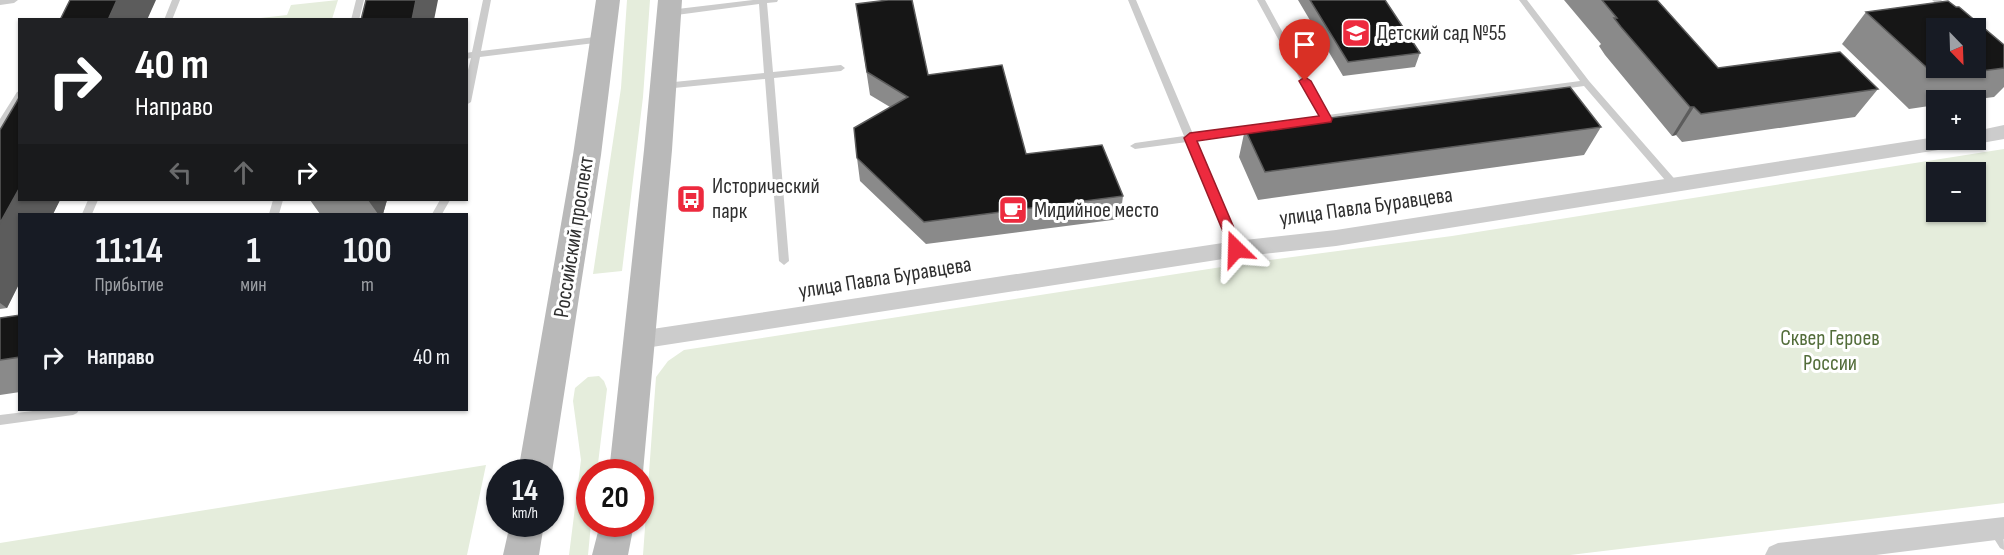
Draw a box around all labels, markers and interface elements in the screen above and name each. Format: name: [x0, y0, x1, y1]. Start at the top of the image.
school or university icon: Детский сад №55: [1340, 17, 1372, 49]
north arrow: [1926, 18, 1986, 78]
map controls: [1926, 18, 1986, 222]
pin: [1279, 19, 1330, 81]
place label: Детский сад №55: [1377, 20, 1507, 47]
icon: arrive: [1288, 28, 1321, 61]
text: 40 m: [135, 40, 209, 91]
icon: right: [36, 42, 114, 120]
button: +: [1926, 90, 1986, 150]
text: Направо: [135, 91, 213, 123]
street label: Российский проспект: [548, 154, 600, 320]
icon: left: [164, 156, 197, 189]
icon: ahead: [227, 156, 260, 189]
icon: right: [290, 156, 323, 189]
button: −: [1926, 162, 1986, 222]
place label: Исторический парк: [712, 173, 820, 225]
street label: улица Павла Буравцева: [1278, 181, 1454, 233]
bus stop icon: Исторический парк: [675, 183, 707, 215]
cafe icon: Мидийное место: [997, 194, 1029, 226]
place label: Мидийное место: [1034, 197, 1159, 224]
position arrow: [1204, 217, 1268, 281]
text: 11:14: [95, 230, 163, 273]
text: 1: [246, 230, 261, 273]
text: 100: [343, 230, 392, 273]
street label: улица Павла Буравцева: [797, 251, 973, 305]
text: Прибытие: [94, 273, 164, 297]
text: мин: [240, 273, 267, 297]
text: m: [361, 273, 374, 297]
park label: Сквер Героев России: [1780, 325, 1880, 377]
icon: right: [36, 341, 69, 374]
text: Направо: [87, 344, 154, 371]
text: 40 m: [413, 344, 450, 371]
speed limit sign: 20: [576, 459, 654, 537]
text: 14: [512, 473, 538, 509]
text: km/h: [512, 504, 538, 523]

